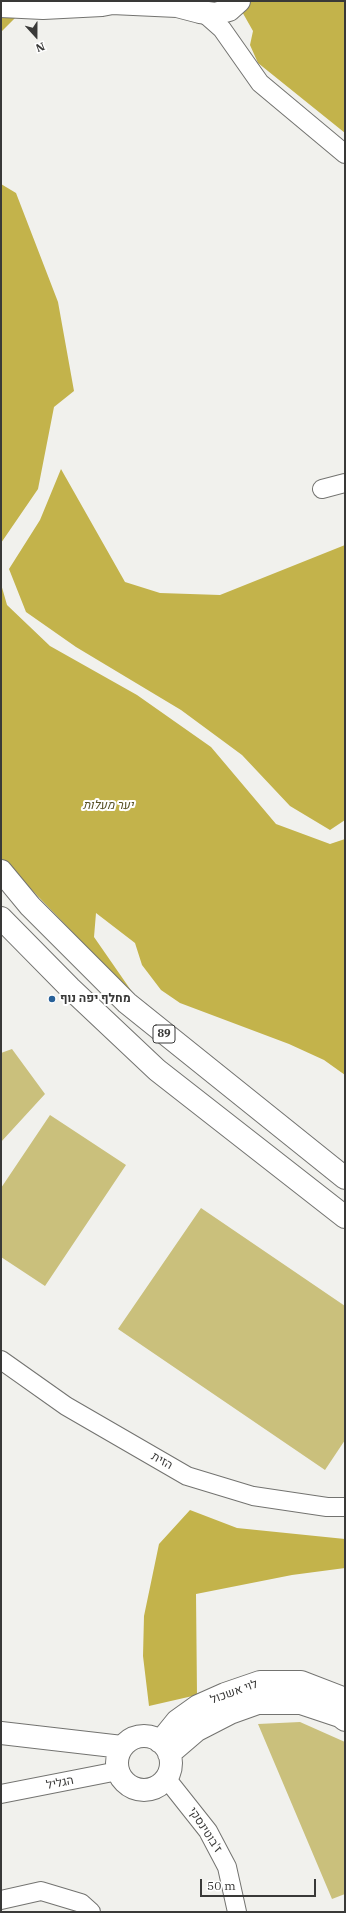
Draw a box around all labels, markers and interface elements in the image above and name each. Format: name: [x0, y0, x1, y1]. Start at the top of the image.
north arrow: [16, 16, 56, 56]
text: N: [34, 39, 47, 55]
park label: יער מעלות: [83, 799, 133, 813]
place label: מחלף יפה נוף: [60, 992, 131, 1006]
marker: מחלף יפה נוף: [47, 994, 57, 1004]
road number: 89: [153, 1025, 175, 1043]
street label: הזית: [149, 1449, 175, 1473]
street label: לוי אשכול: [208, 1677, 260, 1707]
street label: הגליל: [45, 1773, 75, 1793]
street label: ז'בוטינסקי: [185, 1805, 225, 1855]
scale bar: [202, 1871, 318, 1897]
text: 50 m: [207, 1878, 236, 1893]

